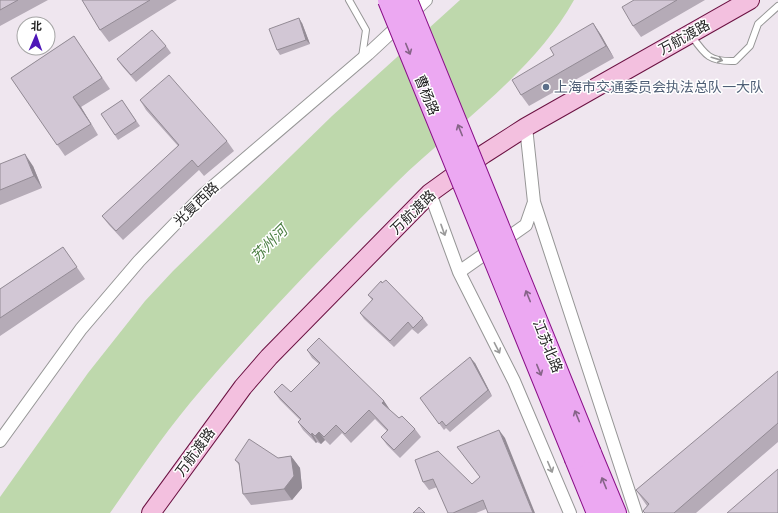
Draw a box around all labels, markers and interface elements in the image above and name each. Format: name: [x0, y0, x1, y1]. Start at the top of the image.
north arrow: [16, 16, 56, 56]
street label: 万航渡路: [656, 16, 712, 58]
text: 北: [31, 20, 42, 33]
one-way arrow: [405, 43, 413, 55]
one-way arrow: [711, 56, 724, 63]
street label: 曹杨路: [412, 73, 442, 117]
place label: 上海市交通委员会执法总队一大队: [554, 79, 764, 95]
marker: 上海市交通委员会执法总队一大队: [541, 82, 551, 92]
one-way arrow: [456, 125, 463, 137]
street label: 光复西路: [170, 179, 222, 229]
street label: 万航渡路: [387, 187, 439, 237]
water label: 苏州河: [247, 220, 293, 266]
one-way arrow: [440, 224, 448, 236]
one-way arrow: [523, 291, 531, 303]
street label: 江苏北路: [530, 317, 566, 375]
one-way arrow: [494, 342, 501, 354]
one-way arrow: [535, 363, 543, 375]
one-way arrow: [572, 411, 580, 423]
street label: 万航渡路: [172, 425, 218, 479]
one-way arrow: [547, 460, 554, 472]
one-way arrow: [599, 477, 607, 489]

